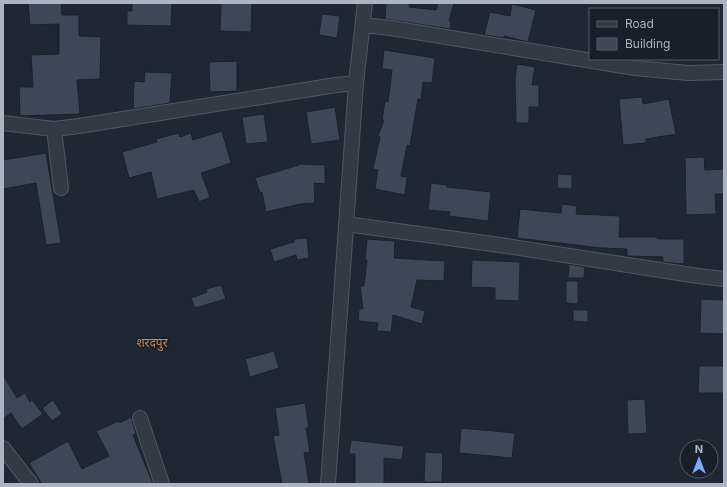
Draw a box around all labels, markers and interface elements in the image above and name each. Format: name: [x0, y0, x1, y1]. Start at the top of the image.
legend: [589, 8, 719, 60]
text: Road: [625, 16, 654, 31]
text: Building: [625, 36, 670, 51]
district label: शरदपुर: [136, 335, 169, 351]
north arrow: [679, 439, 719, 479]
text: N: [695, 442, 703, 456]

